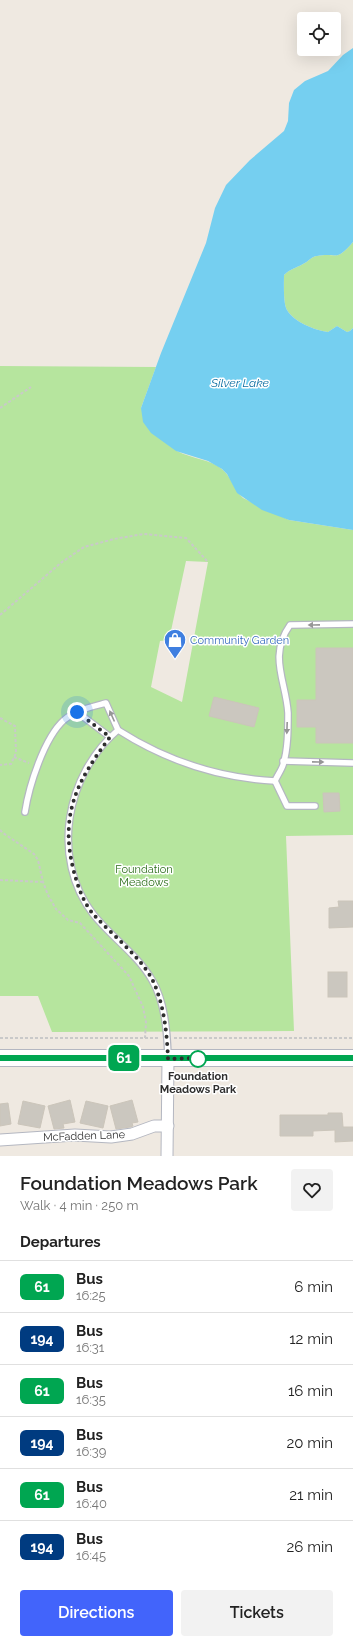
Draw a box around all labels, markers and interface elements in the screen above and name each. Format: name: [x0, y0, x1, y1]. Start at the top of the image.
map controls: [297, 12, 341, 56]
button: locate: [297, 12, 341, 56]
water label: Silver Lake: [210, 376, 270, 390]
one-way arrow: [307, 622, 320, 628]
shop icon: Community Garden: [162, 627, 188, 660]
place label: Community Garden: [190, 634, 289, 647]
your location: [67, 702, 87, 722]
one-way arrow: [109, 711, 115, 722]
one-way arrow: [284, 722, 290, 735]
one-way arrow: [312, 759, 325, 765]
park label: Foundation Meadows: [115, 863, 173, 889]
line badge: 61: [106, 1045, 142, 1071]
text: 61: [116, 1050, 132, 1066]
marker: Foundation Meadows Park: [189, 1050, 207, 1068]
place label: Foundation Meadows Park: [160, 1070, 237, 1096]
street label: McFadden Lane: [43, 1128, 126, 1144]
button: heart: [291, 1169, 333, 1211]
text: Foundation Meadows Park: [20, 1172, 258, 1194]
text: Walk · 4 min · 250 m: [20, 1198, 138, 1213]
text: Departures: [20, 1233, 101, 1251]
text: Bus: [76, 1270, 103, 1288]
text: 6 min: [294, 1278, 333, 1296]
text: 61: [34, 1279, 50, 1295]
text: 16:25: [76, 1288, 106, 1303]
text: Bus: [76, 1322, 103, 1340]
text: 12 min: [289, 1330, 333, 1348]
text: 194: [30, 1331, 54, 1347]
text: 16:31: [76, 1340, 104, 1355]
text: Bus: [76, 1374, 103, 1392]
text: 16 min: [288, 1382, 333, 1400]
text: 61: [34, 1383, 50, 1399]
text: 16:35: [76, 1392, 106, 1407]
text: Bus: [76, 1426, 103, 1444]
text: 20 min: [286, 1434, 333, 1452]
text: 194: [30, 1435, 54, 1451]
text: 16:39: [76, 1444, 106, 1459]
text: Bus: [76, 1478, 103, 1496]
text: 21 min: [289, 1486, 333, 1504]
text: 61: [34, 1487, 50, 1503]
text: 16:40: [76, 1496, 107, 1511]
text: Bus: [76, 1530, 103, 1548]
text: 26 min: [287, 1538, 333, 1556]
text: 194: [30, 1539, 54, 1555]
text: 16:45: [76, 1548, 106, 1563]
button: Directions: [20, 1590, 173, 1636]
button: Tickets: [181, 1590, 333, 1636]

